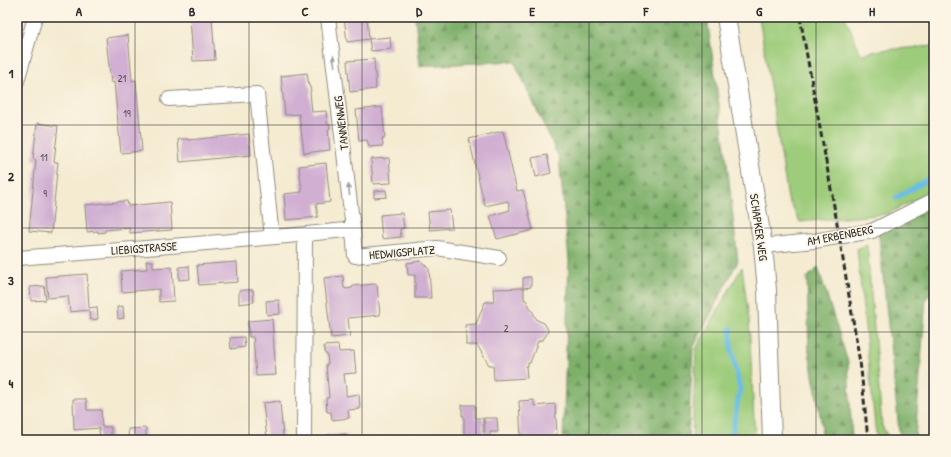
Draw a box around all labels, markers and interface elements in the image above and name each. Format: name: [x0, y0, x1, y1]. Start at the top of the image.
text: A: [76, 2, 83, 20]
text: B: [189, 2, 196, 20]
text: C: [301, 2, 309, 20]
text: D: [416, 2, 423, 20]
text: E: [529, 2, 535, 20]
text: F: [643, 2, 650, 20]
text: G: [756, 2, 763, 20]
text: H: [869, 2, 875, 20]
one-way arrow: [330, 55, 337, 67]
text: 1: [9, 64, 14, 82]
house number: 21: [118, 72, 127, 85]
street label: TANNENWEG: [329, 95, 353, 151]
house number: 19: [123, 107, 131, 120]
house number: 11: [40, 151, 48, 164]
text: 2: [8, 167, 15, 185]
one-way arrow: [346, 184, 352, 196]
house number: 9: [43, 187, 47, 200]
street label: SCHAPKER WEG: [746, 192, 772, 262]
street label: AM ERBENBERG: [806, 220, 875, 250]
street label: LIEBIGSTRASSE: [110, 237, 178, 259]
street label: HEDWIGSPLATZ: [368, 241, 436, 263]
text: 3: [8, 271, 14, 289]
house number: 2: [504, 322, 509, 335]
text: 4: [9, 374, 14, 392]

